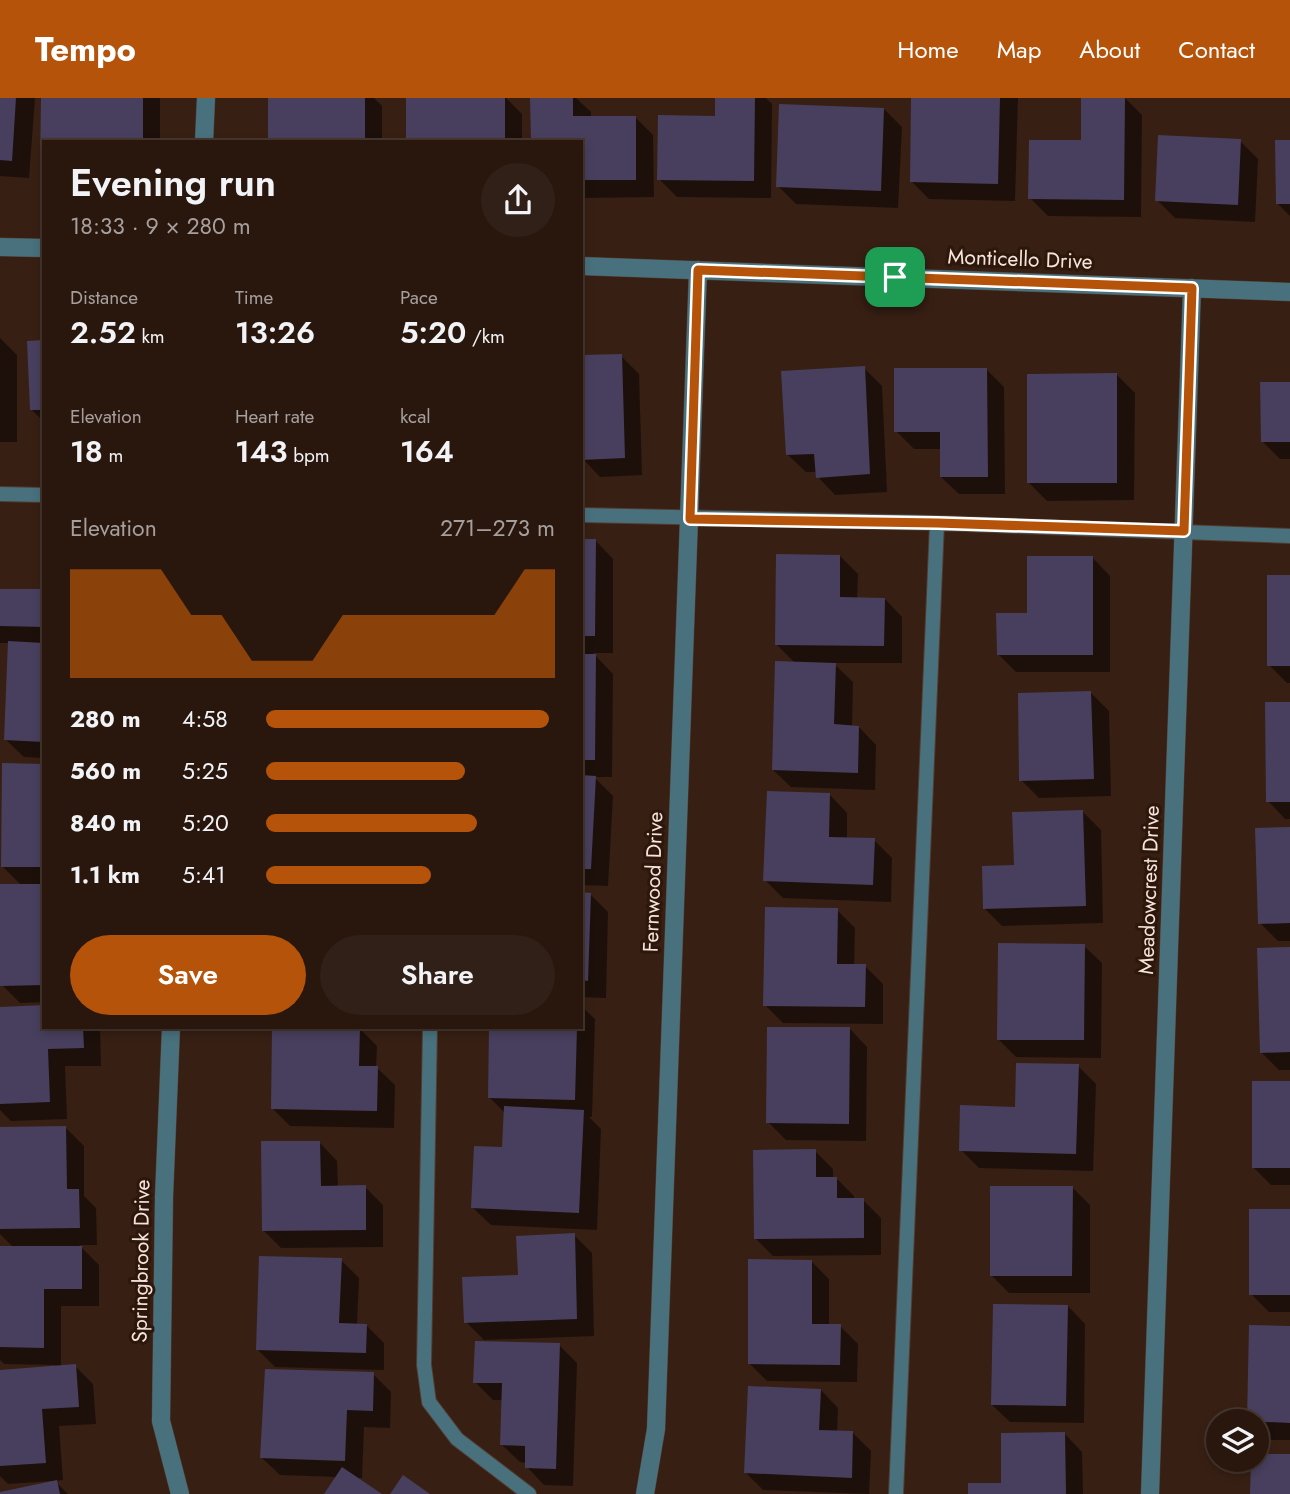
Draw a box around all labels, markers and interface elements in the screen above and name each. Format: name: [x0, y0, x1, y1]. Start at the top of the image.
text: Tempo: [35, 26, 136, 73]
text: Home: [897, 32, 959, 67]
text: Map: [997, 32, 1041, 67]
text: About: [1079, 32, 1140, 67]
text: Contact: [1178, 32, 1255, 67]
text: Evening run: [70, 155, 276, 210]
button: share: [481, 163, 555, 237]
text: 18:33 · 9 × 280 m: [70, 209, 251, 243]
street label: Monticello Drive: [947, 241, 1093, 277]
pin: [865, 247, 925, 307]
icon: arrive: [876, 258, 914, 296]
text: Distance: [70, 284, 138, 311]
text: Time: [235, 284, 273, 311]
text: Pace: [400, 284, 438, 311]
text: 2.52: [70, 311, 136, 354]
text: 13:26: [235, 311, 315, 354]
text: 5:20: [400, 311, 466, 354]
text: km: [136, 323, 165, 350]
text: /km: [466, 323, 505, 350]
text: Elevation: [70, 403, 142, 430]
text: Heart rate: [235, 403, 314, 430]
text: kcal: [400, 403, 431, 430]
text: 18: [70, 430, 103, 473]
text: 143: [235, 430, 288, 473]
text: 164: [400, 430, 454, 473]
text: m: [103, 442, 123, 469]
text: bpm: [288, 442, 330, 469]
text: Elevation: [70, 511, 157, 545]
text: 271–273 m: [440, 511, 555, 545]
text: 280 m: [70, 702, 141, 736]
text: 4:58: [182, 702, 228, 736]
text: 560 m: [70, 754, 141, 788]
text: 5:25: [182, 754, 228, 788]
street label: Meadowcrest Drive: [1131, 805, 1167, 975]
text: 840 m: [70, 806, 141, 840]
text: 5:20: [182, 806, 229, 840]
street label: Fernwood Drive: [636, 811, 670, 953]
text: 1.1 km: [70, 858, 140, 892]
text: 5:41: [182, 858, 226, 892]
button: Save: [70, 935, 306, 1015]
button: Share: [320, 935, 555, 1015]
street label: Springbrook Drive: [125, 1179, 157, 1343]
map controls: [1206, 1409, 1269, 1472]
button: layers: [1206, 1409, 1269, 1472]

